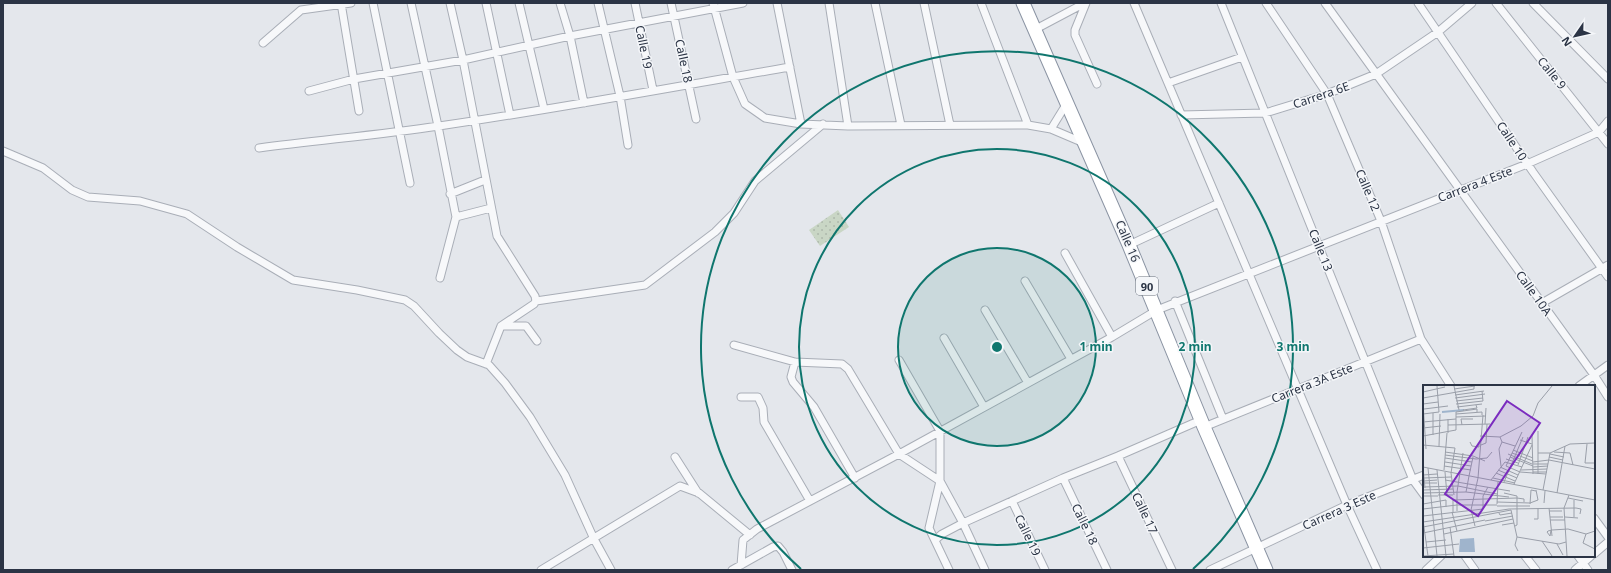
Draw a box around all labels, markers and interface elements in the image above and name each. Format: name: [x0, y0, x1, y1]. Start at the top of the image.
north arrow: [1555, 16, 1595, 56]
street label: Calle 19: [631, 24, 657, 70]
text: N: [1558, 34, 1575, 50]
street label: Calle 18: [671, 38, 697, 84]
street label: Calle 9: [1534, 53, 1570, 93]
street label: Carrera 6E: [1290, 77, 1352, 113]
street label: Calle 10: [1493, 118, 1531, 164]
street label: Carrera 4 Este: [1435, 162, 1515, 206]
street label: Calle 12: [1352, 166, 1384, 214]
street label: Calle 16: [1112, 217, 1144, 265]
street label: Calle 13: [1305, 226, 1337, 274]
street label: Calle 10A: [1512, 267, 1556, 319]
road number: 90: [1136, 277, 1158, 295]
text: 1 min: [1079, 338, 1113, 355]
text: 2 min: [1178, 338, 1212, 355]
text: 3 min: [1276, 338, 1310, 355]
centre of rings: [990, 340, 1004, 354]
street label: Carrera 3A Este: [1269, 359, 1355, 407]
inset map: [1423, 385, 1595, 557]
street label: Carrera 3 Este: [1300, 486, 1379, 534]
street label: Calle 17: [1128, 489, 1162, 537]
street label: Calle 18: [1068, 500, 1102, 548]
street label: Calle 19: [1011, 511, 1045, 559]

